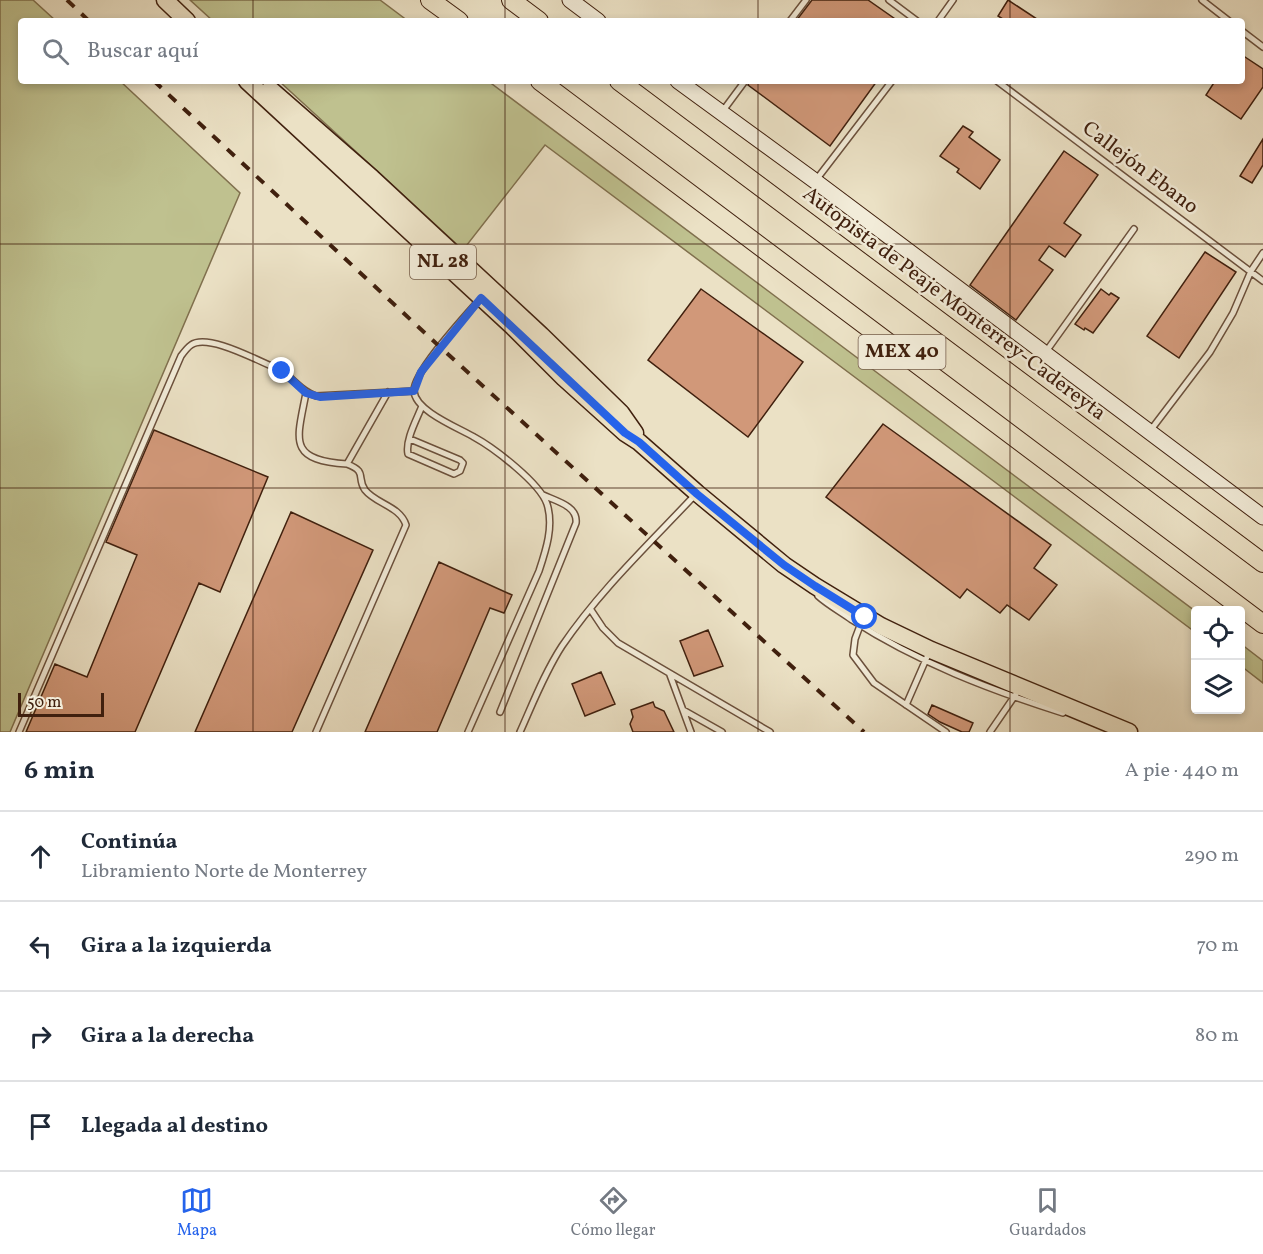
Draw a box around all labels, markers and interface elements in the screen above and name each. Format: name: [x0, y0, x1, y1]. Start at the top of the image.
search box: [18, 18, 1245, 84]
icon: search: [39, 35, 72, 68]
text: Buscar aquí: [87, 36, 199, 67]
street label: Callejón Ebano: [1076, 115, 1204, 221]
street label: Autopista de Peaje Monterrey-Cadereyta: [796, 180, 1112, 428]
road number: NL 28: [410, 245, 476, 279]
road number: MEX 40: [858, 335, 946, 369]
route end: [268, 357, 294, 383]
route start: [851, 603, 877, 629]
map controls: [1191, 606, 1245, 714]
button: locate: [1191, 606, 1245, 660]
button: layers: [1191, 660, 1245, 714]
scale bar: [18, 690, 104, 718]
text: 50 m: [27, 692, 61, 714]
text: 6 min: [24, 753, 95, 789]
text: A pie · 440 m: [1125, 757, 1239, 785]
text: Continúa: [81, 827, 178, 858]
icon: ahead: [24, 840, 57, 873]
text: 290 m: [1184, 842, 1239, 870]
text: Libramiento Norte de Monterrey: [81, 858, 367, 886]
icon: left: [24, 930, 57, 963]
text: Gira a la izquierda: [81, 931, 272, 962]
text: 70 m: [1196, 932, 1239, 960]
icon: right: [24, 1020, 57, 1053]
text: Gira a la derecha: [81, 1021, 254, 1052]
text: 80 m: [1195, 1022, 1239, 1050]
icon: arrive: [24, 1110, 57, 1143]
text: Llegada al destino: [81, 1111, 268, 1142]
tab: Mapa: [177, 1184, 217, 1242]
tab: Cómo llegar: [571, 1184, 656, 1242]
tab: Guardados: [1009, 1184, 1086, 1242]

